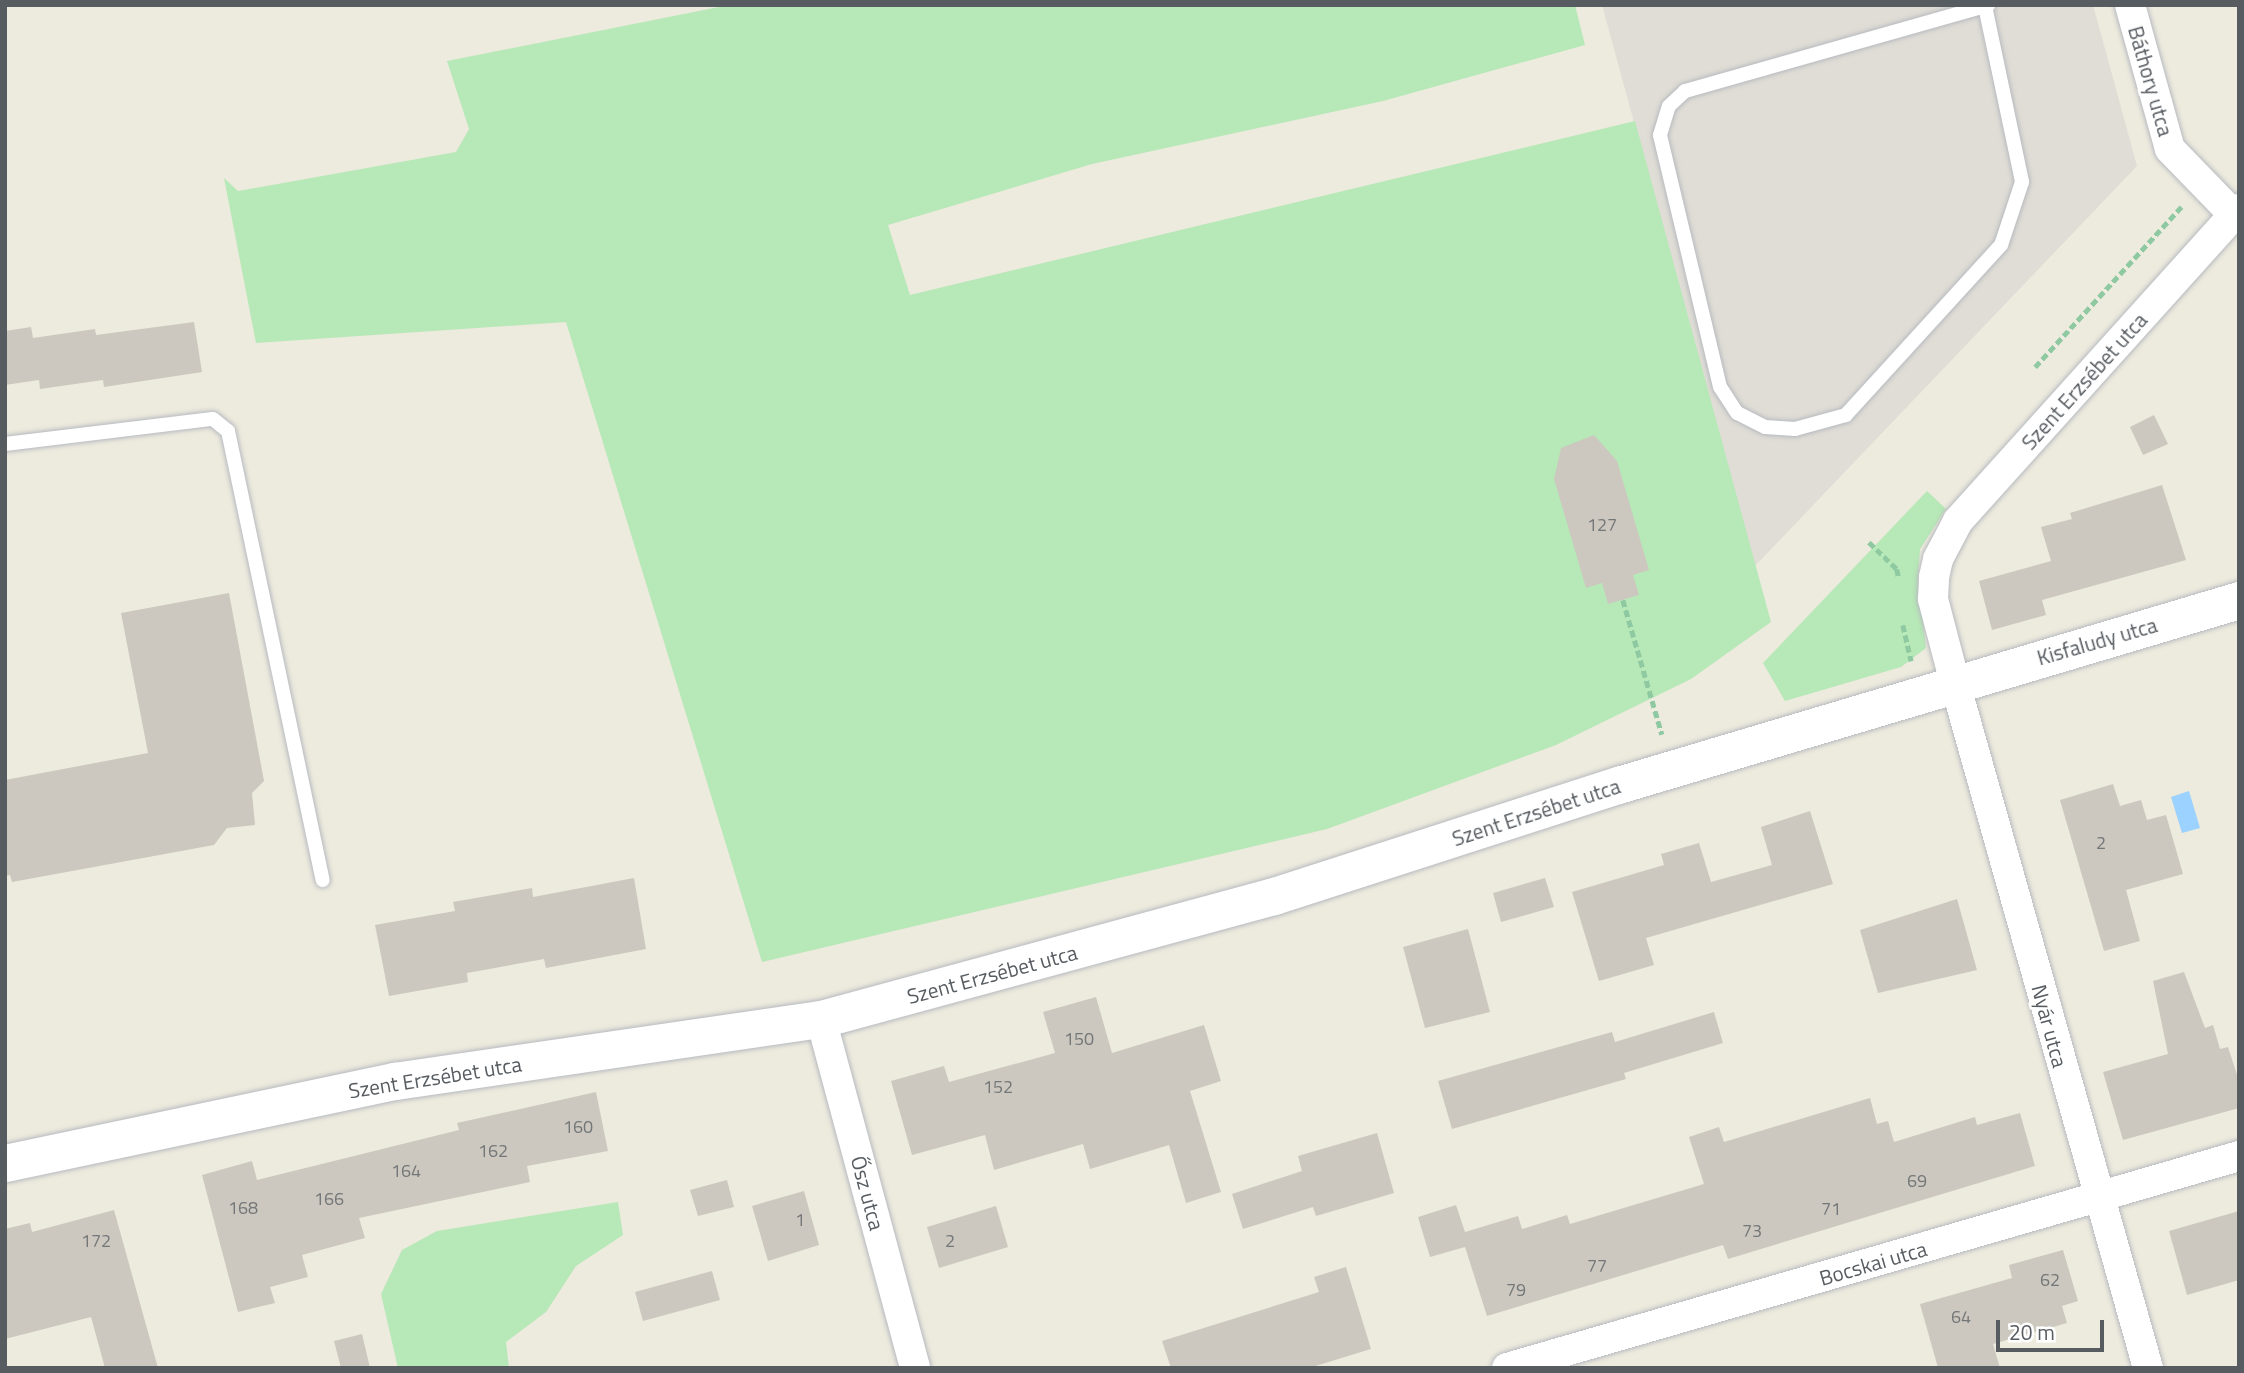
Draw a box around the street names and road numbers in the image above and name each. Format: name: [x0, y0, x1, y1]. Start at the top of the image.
street label: Báthory utca: [2123, 23, 2179, 139]
street label: Szent Erzsébet utca: [2016, 307, 2152, 455]
street label: Kisfaludy utca: [2034, 612, 2160, 670]
street label: Szent Erzsébet utca: [1449, 773, 1623, 851]
street label: Szent Erzsébet utca: [904, 939, 1080, 1009]
street label: Nyár utca: [2027, 982, 2073, 1070]
street label: Szent Erzsébet utca: [347, 1051, 523, 1103]
street label: Ősz utca: [846, 1153, 890, 1233]
street label: Bocskai utca: [1816, 1236, 1930, 1290]

